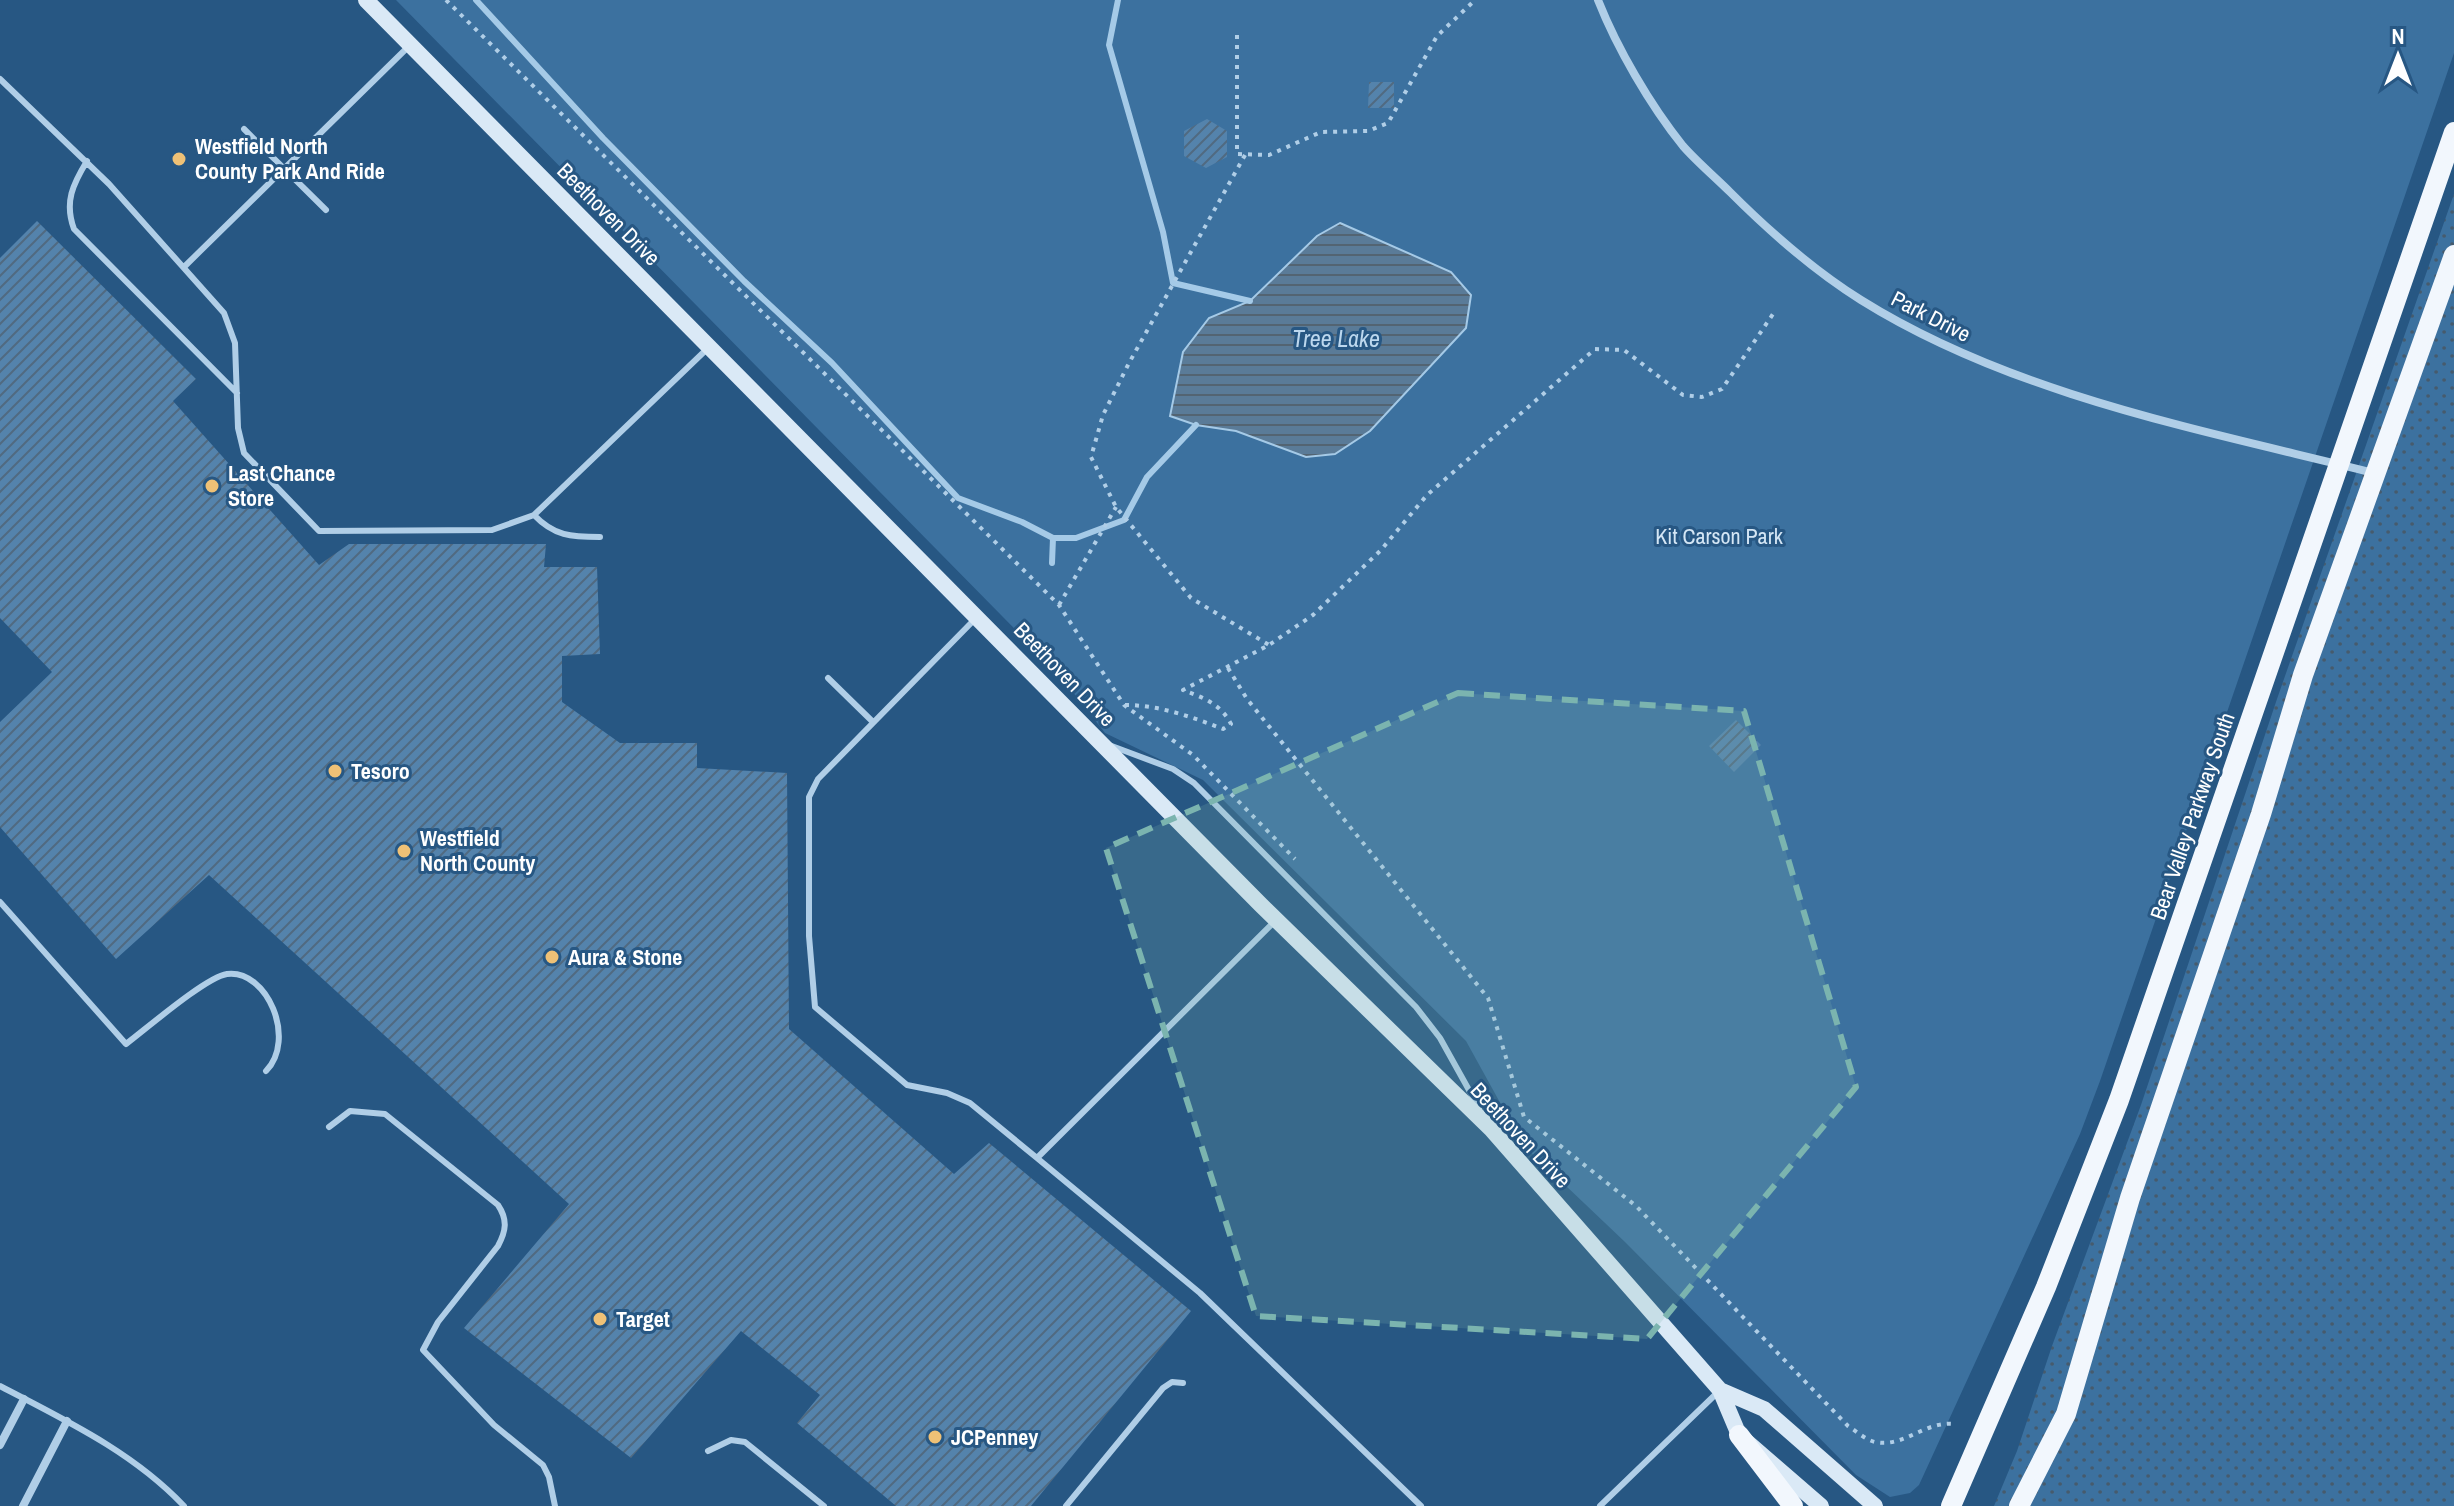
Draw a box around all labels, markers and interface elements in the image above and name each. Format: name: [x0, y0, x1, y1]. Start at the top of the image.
north arrow: [2358, 16, 2438, 96]
text: N: [2391, 21, 2405, 51]
place label: Westfield North County Park And Ride: [195, 131, 385, 186]
marker: Westfield North County Park And Ride: [170, 150, 188, 168]
street label: Beethoven Drive: [551, 156, 667, 272]
street label: Park Drive: [1886, 283, 1976, 349]
water label: Tree Lake: [1292, 322, 1380, 354]
place label: Last Chance Store: [228, 458, 335, 513]
marker: Last Chance Store: [203, 477, 221, 495]
park label: Kit Carson Park: [1655, 521, 1784, 551]
street label: Beethoven Drive: [1008, 615, 1122, 733]
street label: Bear Valley Parkway South: [2142, 708, 2242, 924]
place label: Tesoro: [351, 756, 410, 786]
marker: Tesoro: [326, 762, 344, 780]
place label: Westfield North County: [420, 823, 535, 878]
marker: Westfield North County: [395, 842, 413, 860]
place label: Aura & Stone: [568, 942, 682, 972]
marker: Aura & Stone: [543, 948, 561, 966]
street label: Beethoven Drive: [1464, 1076, 1578, 1194]
place label: Target: [616, 1304, 670, 1334]
marker: Target: [591, 1310, 609, 1328]
place label: JCPenney: [951, 1422, 1038, 1452]
marker: JCPenney: [926, 1428, 944, 1446]

